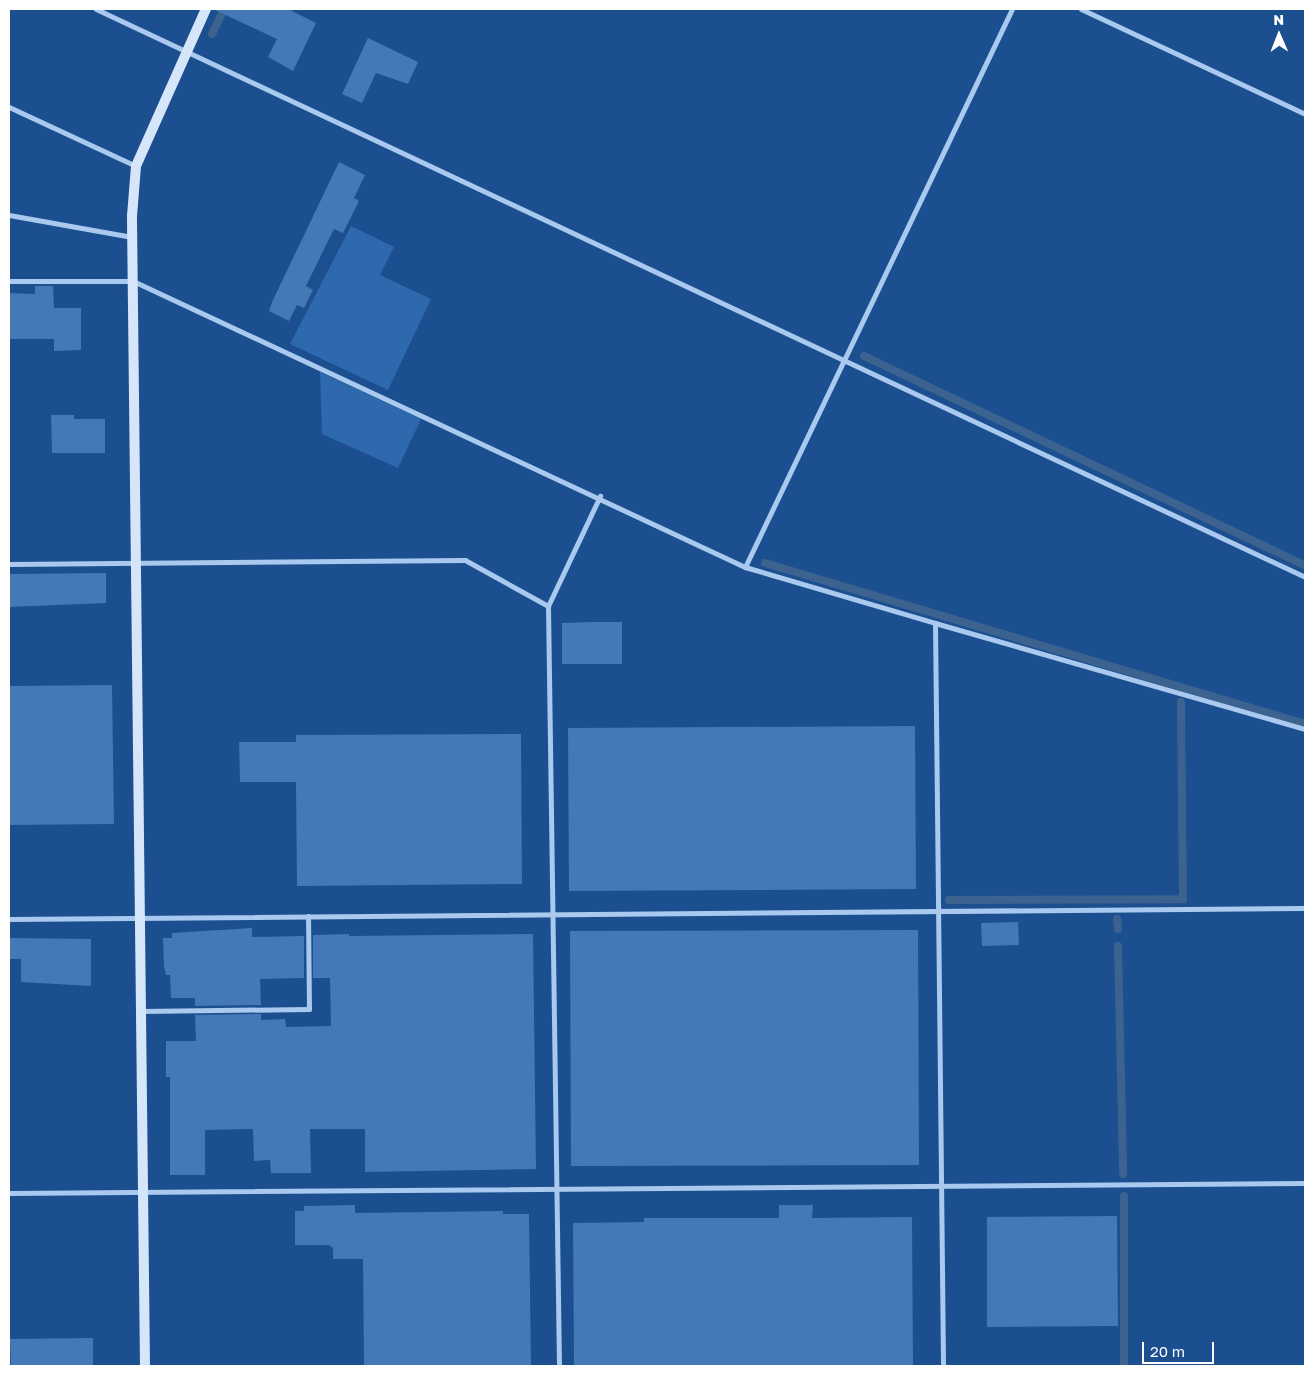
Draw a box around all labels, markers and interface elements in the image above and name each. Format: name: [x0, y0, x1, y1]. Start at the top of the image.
north arrow: [1254, 10, 1304, 60]
text: N: [1273, 11, 1284, 28]
scale bar: [1144, 1332, 1216, 1364]
text: 20 m: [1150, 1342, 1185, 1360]

